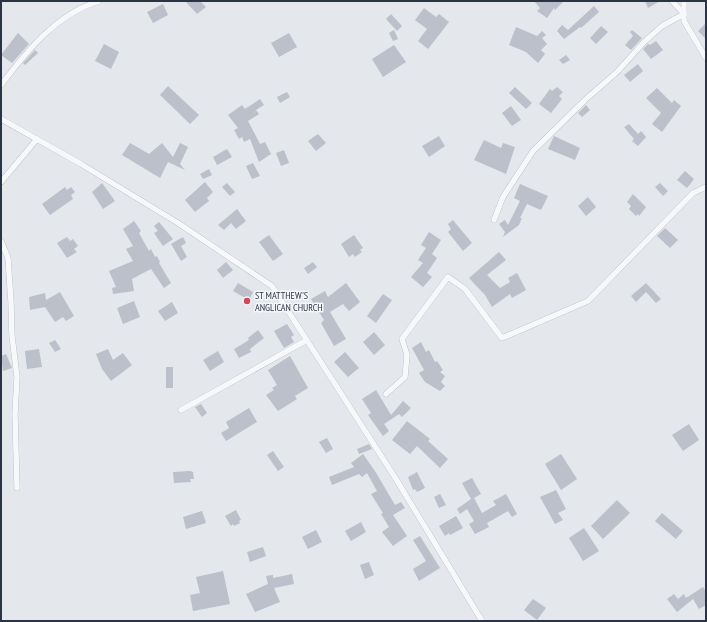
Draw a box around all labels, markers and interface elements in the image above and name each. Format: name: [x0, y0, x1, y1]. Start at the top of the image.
place label: ST MATTHEW'S ANGLICAN CHURCH: [255, 289, 323, 314]
marker: ST MATTHEW'S ANGLICAN CHURCH: [242, 296, 252, 306]

